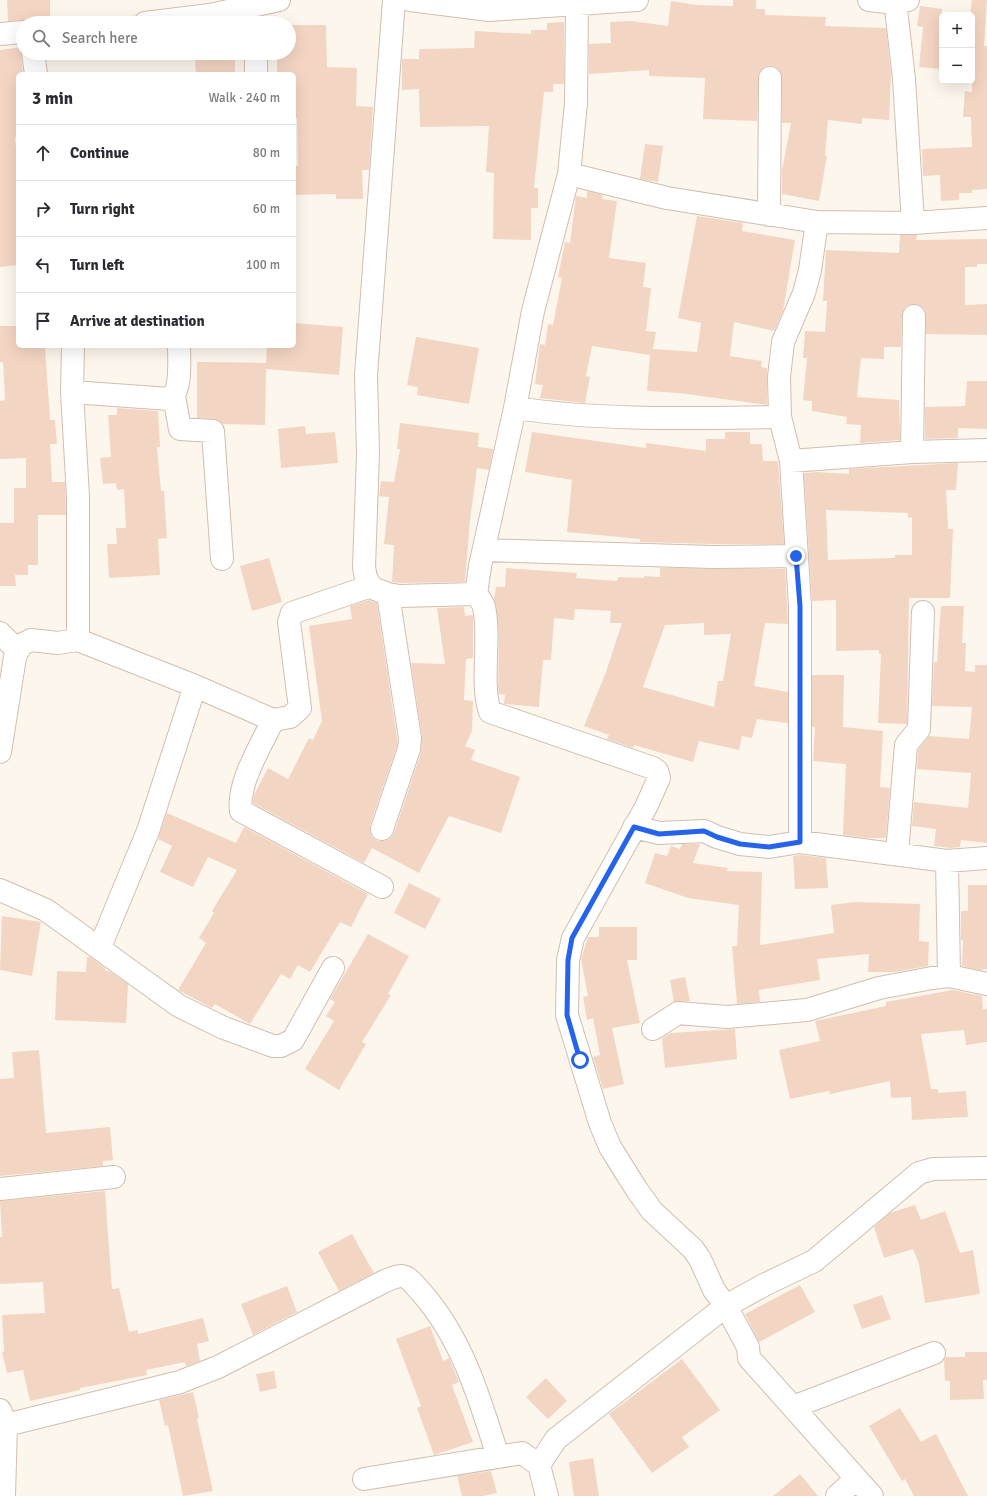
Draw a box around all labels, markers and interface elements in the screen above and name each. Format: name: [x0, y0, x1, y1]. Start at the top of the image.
map controls: [939, 12, 975, 84]
button: +: [939, 12, 975, 48]
search box: [16, 16, 296, 60]
icon: search: [30, 27, 52, 49]
text: Search here: [62, 29, 138, 47]
button: −: [939, 48, 975, 84]
text: 3 min: [32, 88, 73, 109]
text: Walk · 240 m: [209, 90, 280, 106]
icon: ahead: [32, 142, 54, 164]
text: Continue: [70, 144, 129, 162]
text: 80 m: [253, 145, 280, 161]
icon: right: [32, 198, 54, 220]
text: Turn right: [70, 200, 135, 218]
text: 60 m: [253, 201, 280, 217]
icon: left: [32, 254, 54, 276]
text: Turn left: [70, 256, 124, 274]
text: 100 m: [246, 257, 280, 273]
icon: arrive: [32, 310, 54, 332]
text: Arrive at destination: [70, 312, 205, 330]
route end: [787, 547, 805, 565]
route start: [571, 1051, 589, 1069]

